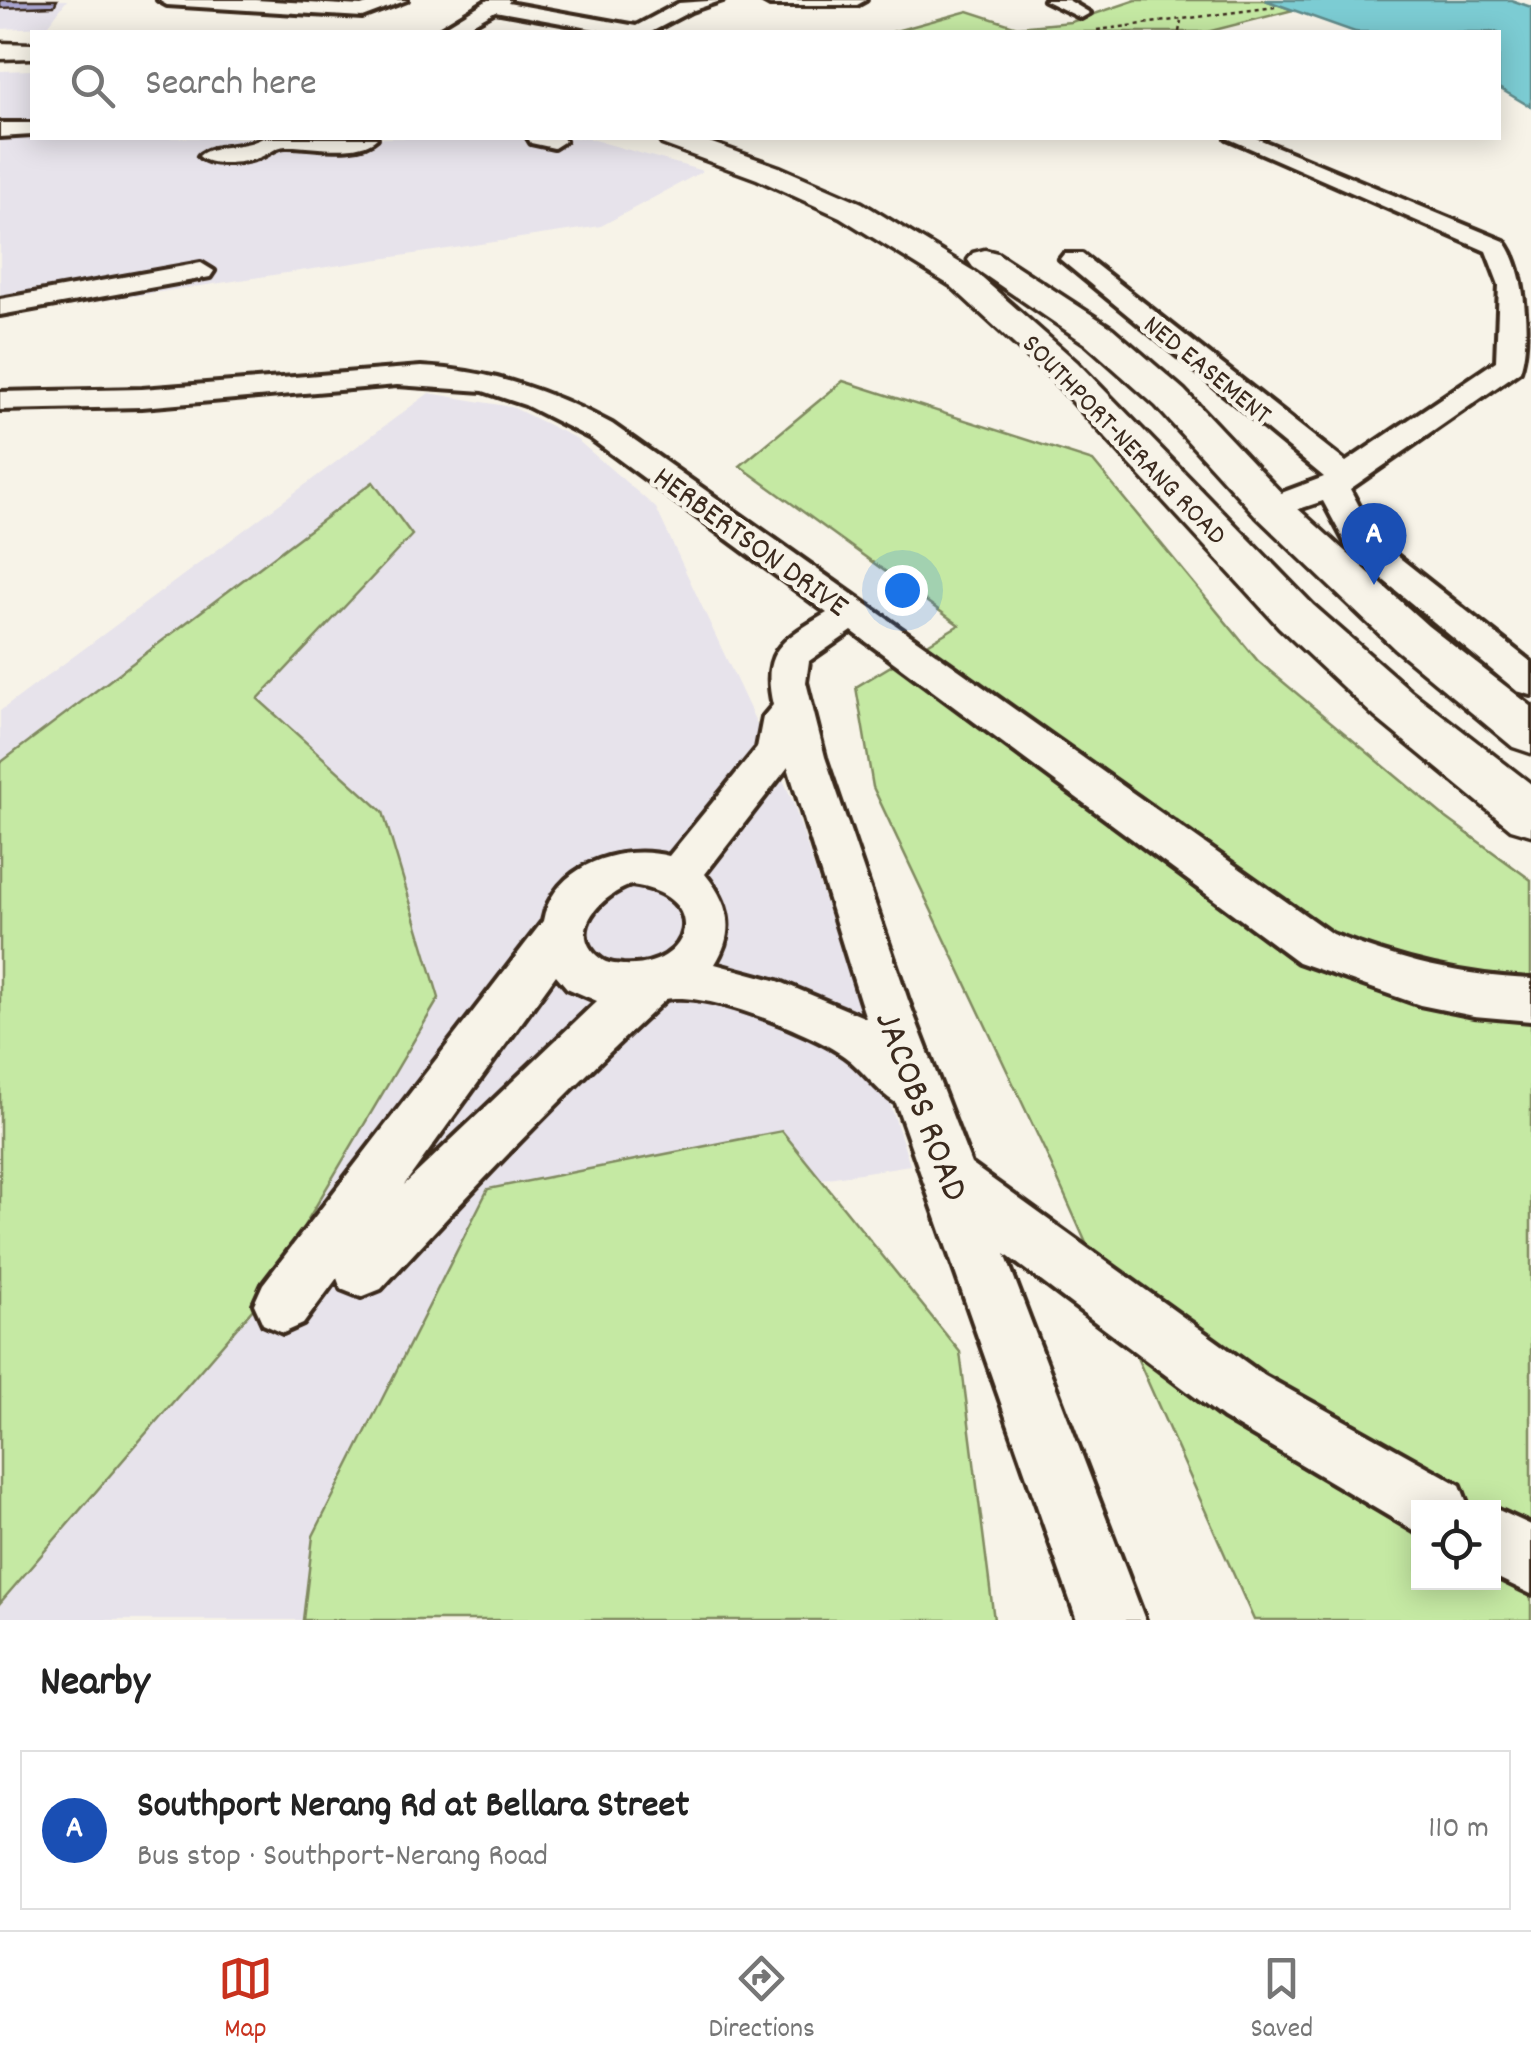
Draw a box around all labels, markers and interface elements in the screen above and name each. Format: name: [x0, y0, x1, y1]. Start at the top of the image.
search box: [30, 30, 1501, 140]
icon: search: [65, 58, 120, 113]
text: Search here: [145, 58, 317, 113]
street label: NED EASEMENT: [1133, 308, 1279, 436]
street label: SOUTHPORT-NERANG ROAD: [1011, 327, 1234, 556]
street label: HERBERTSON DRIVE: [642, 457, 857, 631]
pin: A: [1342, 502, 1406, 585]
your location: [877, 565, 928, 616]
street label: JACOBS ROAD: [857, 1004, 980, 1210]
map controls: [1411, 1500, 1501, 1590]
button: locate: [1411, 1500, 1501, 1590]
text: Nearby: [40, 1655, 150, 1715]
text: Southport Nerang Rd at Bellara Street: [137, 1780, 689, 1835]
text: A: [66, 1807, 83, 1853]
text: 110 m: [1428, 1807, 1489, 1853]
text: Bus stop · Southport-Nerang Road: [137, 1835, 548, 1881]
tab: Map: [218, 1951, 273, 2051]
tab: Directions: [709, 1951, 815, 2051]
tab: Saved: [1251, 1951, 1313, 2051]

